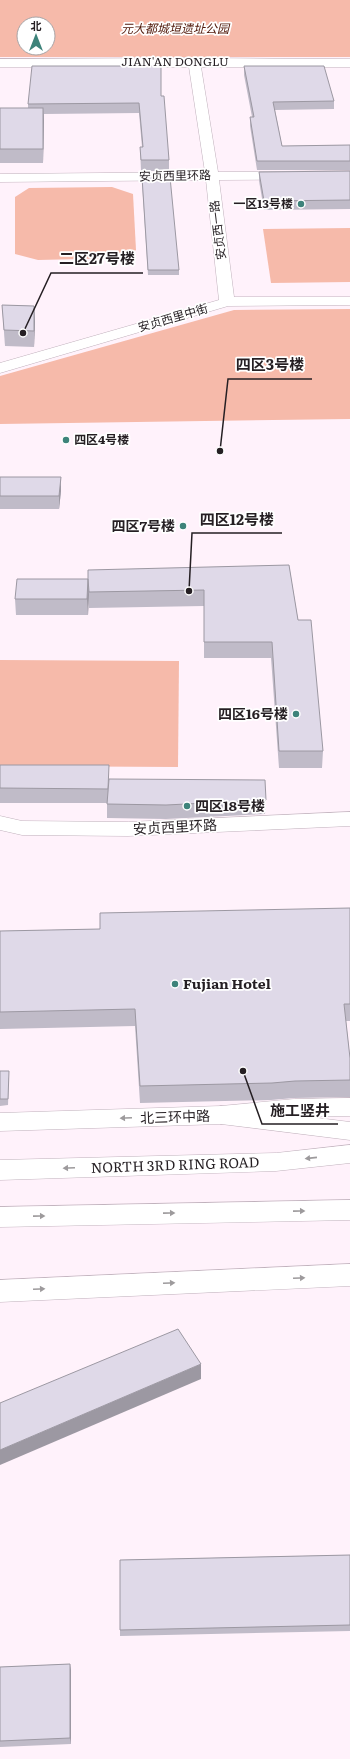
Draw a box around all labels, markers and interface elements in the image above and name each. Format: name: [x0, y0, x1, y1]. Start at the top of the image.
north arrow: [16, 16, 56, 56]
text: 北: [31, 17, 42, 33]
park label: 元大都城垣遗址公园: [121, 19, 231, 37]
street label: JIAN'AN DONGLU: [121, 52, 229, 70]
street label: 安贞西里环路: [139, 165, 211, 185]
place label: 一区13号楼: [233, 194, 293, 212]
street label: 安贞西一路: [204, 199, 230, 261]
marker: 一区13号楼: [296, 199, 306, 209]
callout: 二区27号楼: [51, 246, 143, 273]
text: 二区27号楼: [59, 246, 135, 269]
street label: 安贞西里中街: [136, 298, 210, 336]
callout: 四区3号楼: [228, 352, 312, 379]
text: 四区3号楼: [236, 352, 304, 375]
place label: 四区4号楼: [74, 430, 129, 448]
marker: 四区4号楼: [61, 435, 71, 445]
callout: 四区12号楼: [192, 506, 282, 533]
text: 四区12号楼: [200, 507, 274, 530]
place label: 四区7号楼: [111, 515, 175, 535]
marker: 四区7号楼: [178, 521, 188, 531]
place label: 四区16号楼: [218, 703, 288, 723]
marker: 四区16号楼: [291, 709, 301, 719]
place label: 四区18号楼: [195, 795, 265, 815]
marker: 四区18号楼: [182, 801, 192, 811]
street label: 安贞西里环路: [132, 814, 217, 838]
place label: Fujian Hotel: [183, 973, 271, 993]
marker: Fujian Hotel: [170, 979, 180, 989]
callout: 施工竖井: [262, 1097, 338, 1124]
text: 施工竖井: [270, 1098, 330, 1121]
street label: 北三环中路: [140, 1105, 210, 1127]
one-way arrow: [119, 1115, 132, 1121]
street label: NORTH 3RD RING ROAD: [90, 1151, 260, 1177]
one-way arrow: [305, 1155, 317, 1162]
one-way arrow: [62, 1165, 75, 1171]
one-way arrow: [293, 1207, 305, 1214]
one-way arrow: [163, 1210, 175, 1217]
one-way arrow: [33, 1213, 46, 1219]
one-way arrow: [293, 1274, 305, 1281]
one-way arrow: [163, 1280, 175, 1287]
one-way arrow: [33, 1286, 46, 1292]

